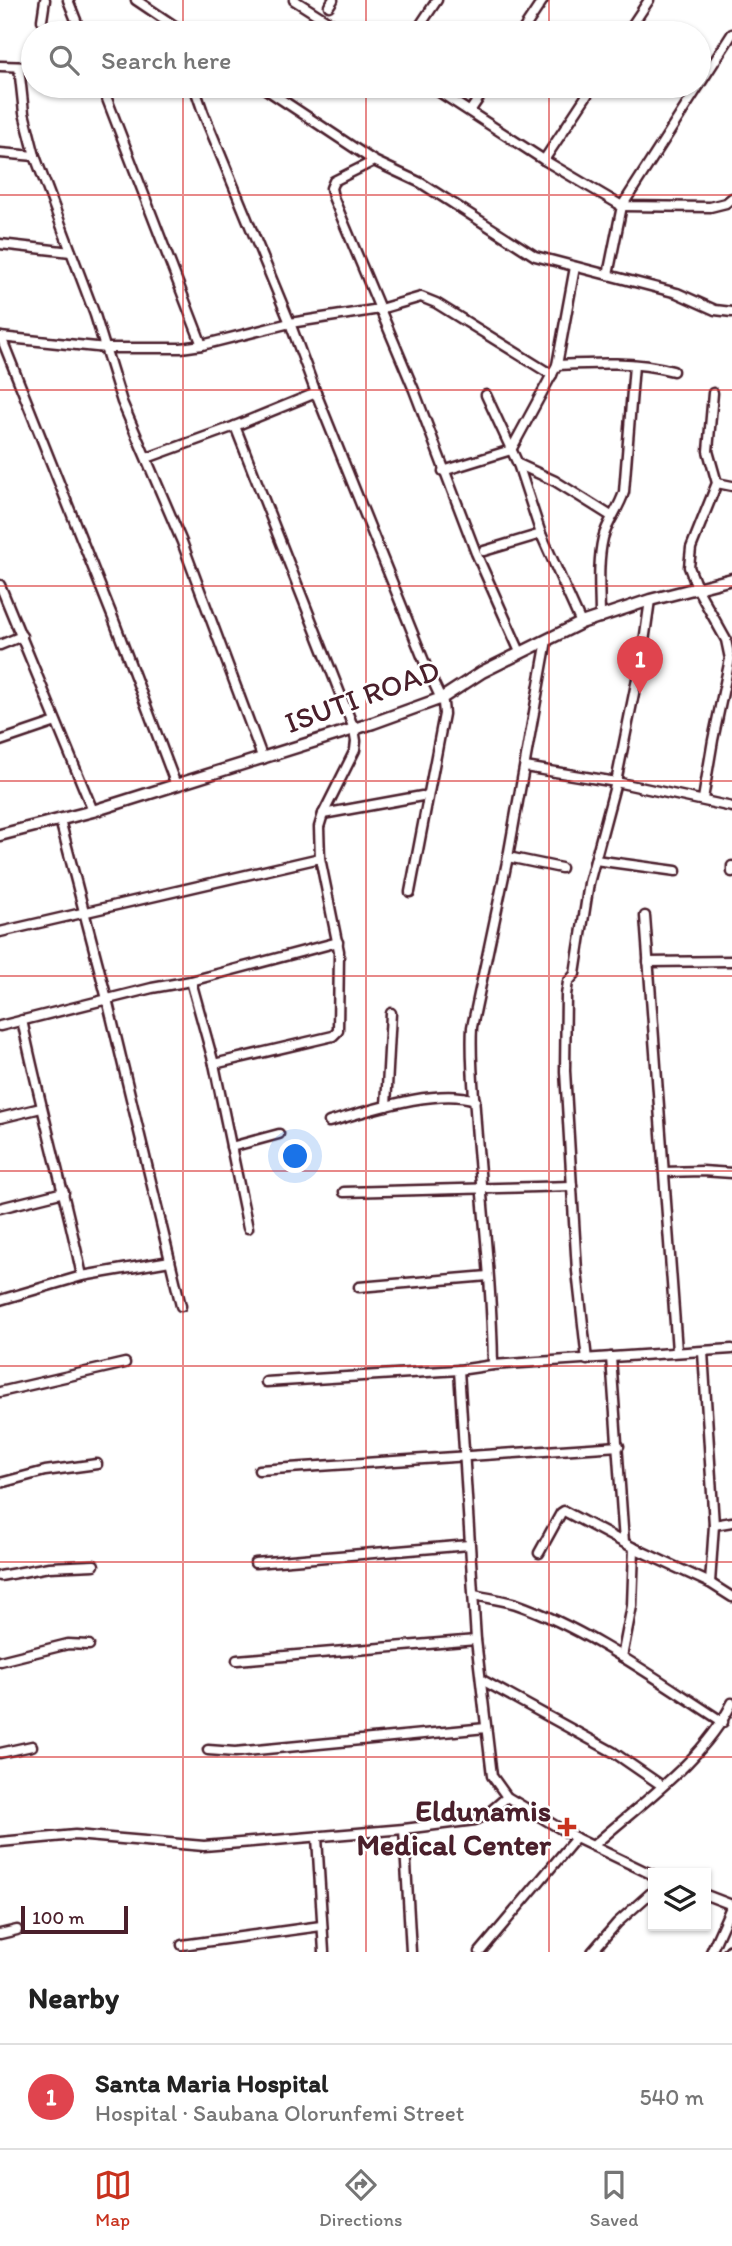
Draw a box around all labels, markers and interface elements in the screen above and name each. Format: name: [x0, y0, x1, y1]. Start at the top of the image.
search box: [21, 21, 711, 98]
icon: search: [45, 41, 83, 79]
text: Search here: [101, 44, 231, 76]
pin: 1: [617, 636, 663, 694]
street label: ISUTI ROAD: [280, 651, 444, 741]
your location: [278, 1139, 312, 1173]
place label: Eldunamis Medical Center: [356, 1792, 552, 1863]
marker: Eldunamis Medical Center: [557, 1817, 577, 1837]
map controls: [648, 1868, 711, 1931]
button: layers: [648, 1868, 711, 1931]
scale bar: [21, 1903, 128, 1935]
text: 100 m: [32, 1906, 84, 1929]
text: Nearby: [28, 1979, 119, 2016]
text: Santa Maria Hospital: [95, 2067, 328, 2099]
text: 1: [46, 2083, 56, 2111]
text: 540 m: [639, 2083, 704, 2111]
text: Hospital · Saubana Olorunfemi Street: [95, 2099, 464, 2127]
tab: Map: [94, 2166, 132, 2231]
tab: Directions: [319, 2166, 403, 2231]
tab: Saved: [590, 2166, 638, 2231]

